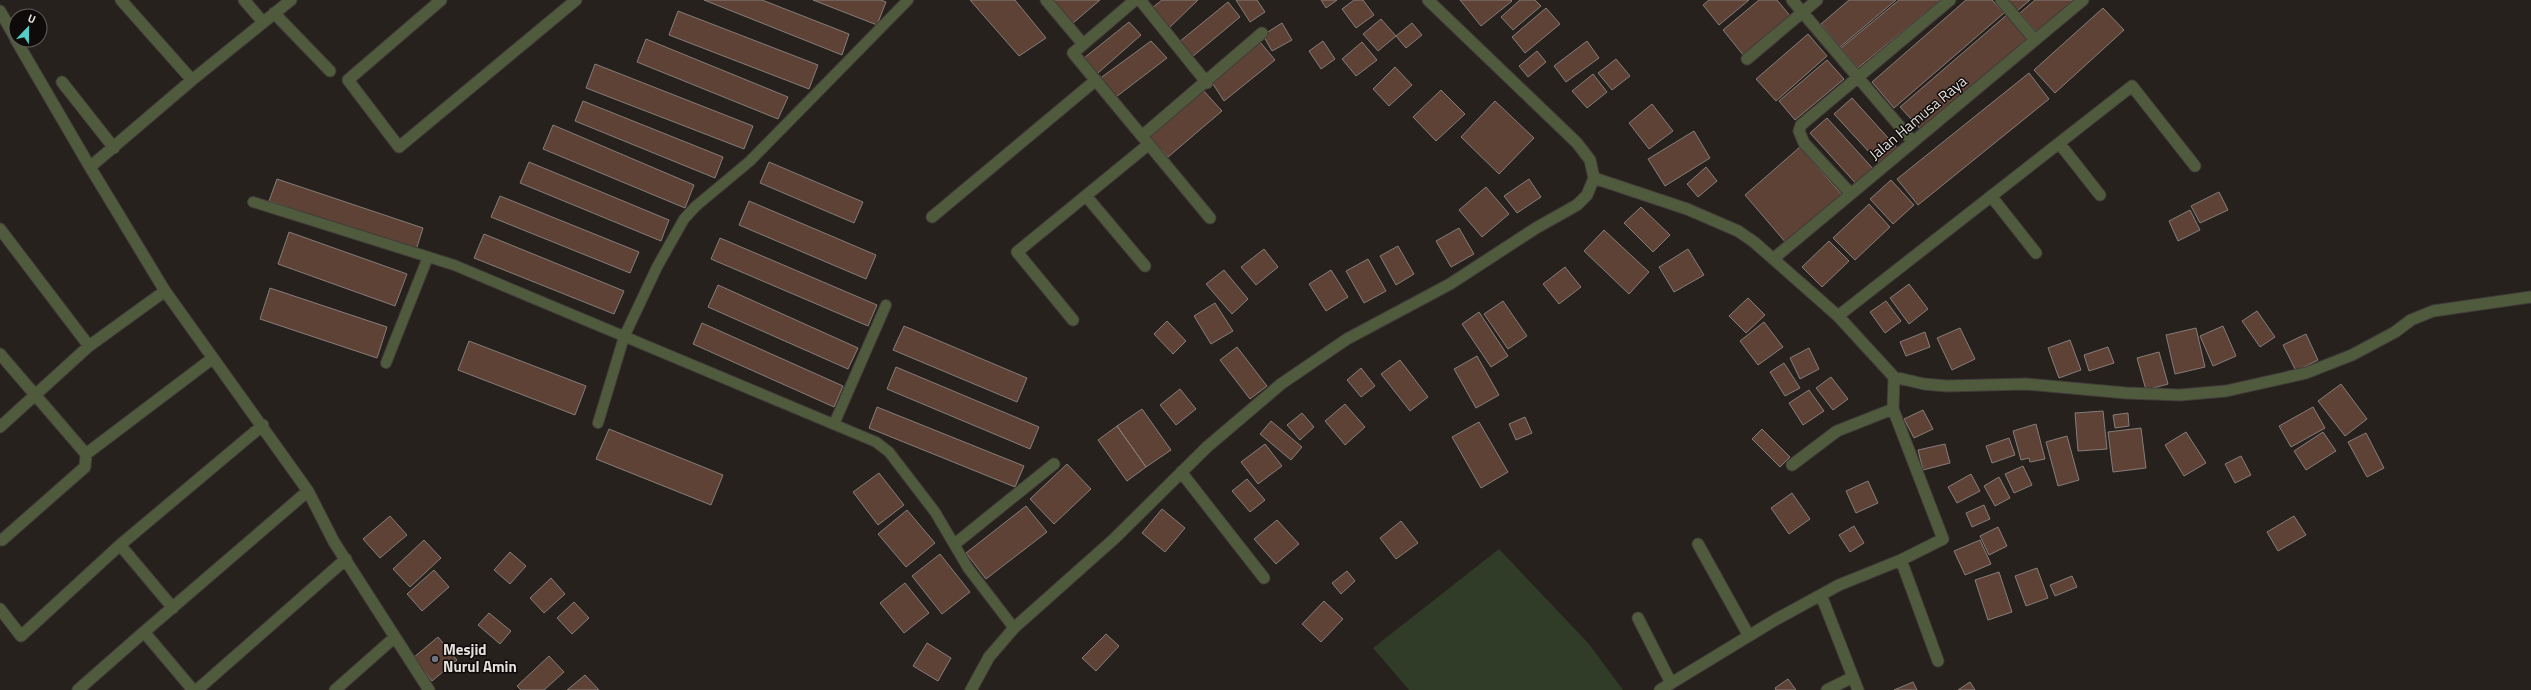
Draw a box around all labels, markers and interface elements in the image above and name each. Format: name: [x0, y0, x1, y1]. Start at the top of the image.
north arrow: [8, 8, 48, 48]
text: U: [25, 10, 38, 27]
street label: Jalan Hamusa Raya: [1864, 69, 1972, 165]
place label: Mesjid Nurul Amin: [443, 638, 517, 678]
marker: Mesjid Nurul Amin: [430, 654, 440, 664]

